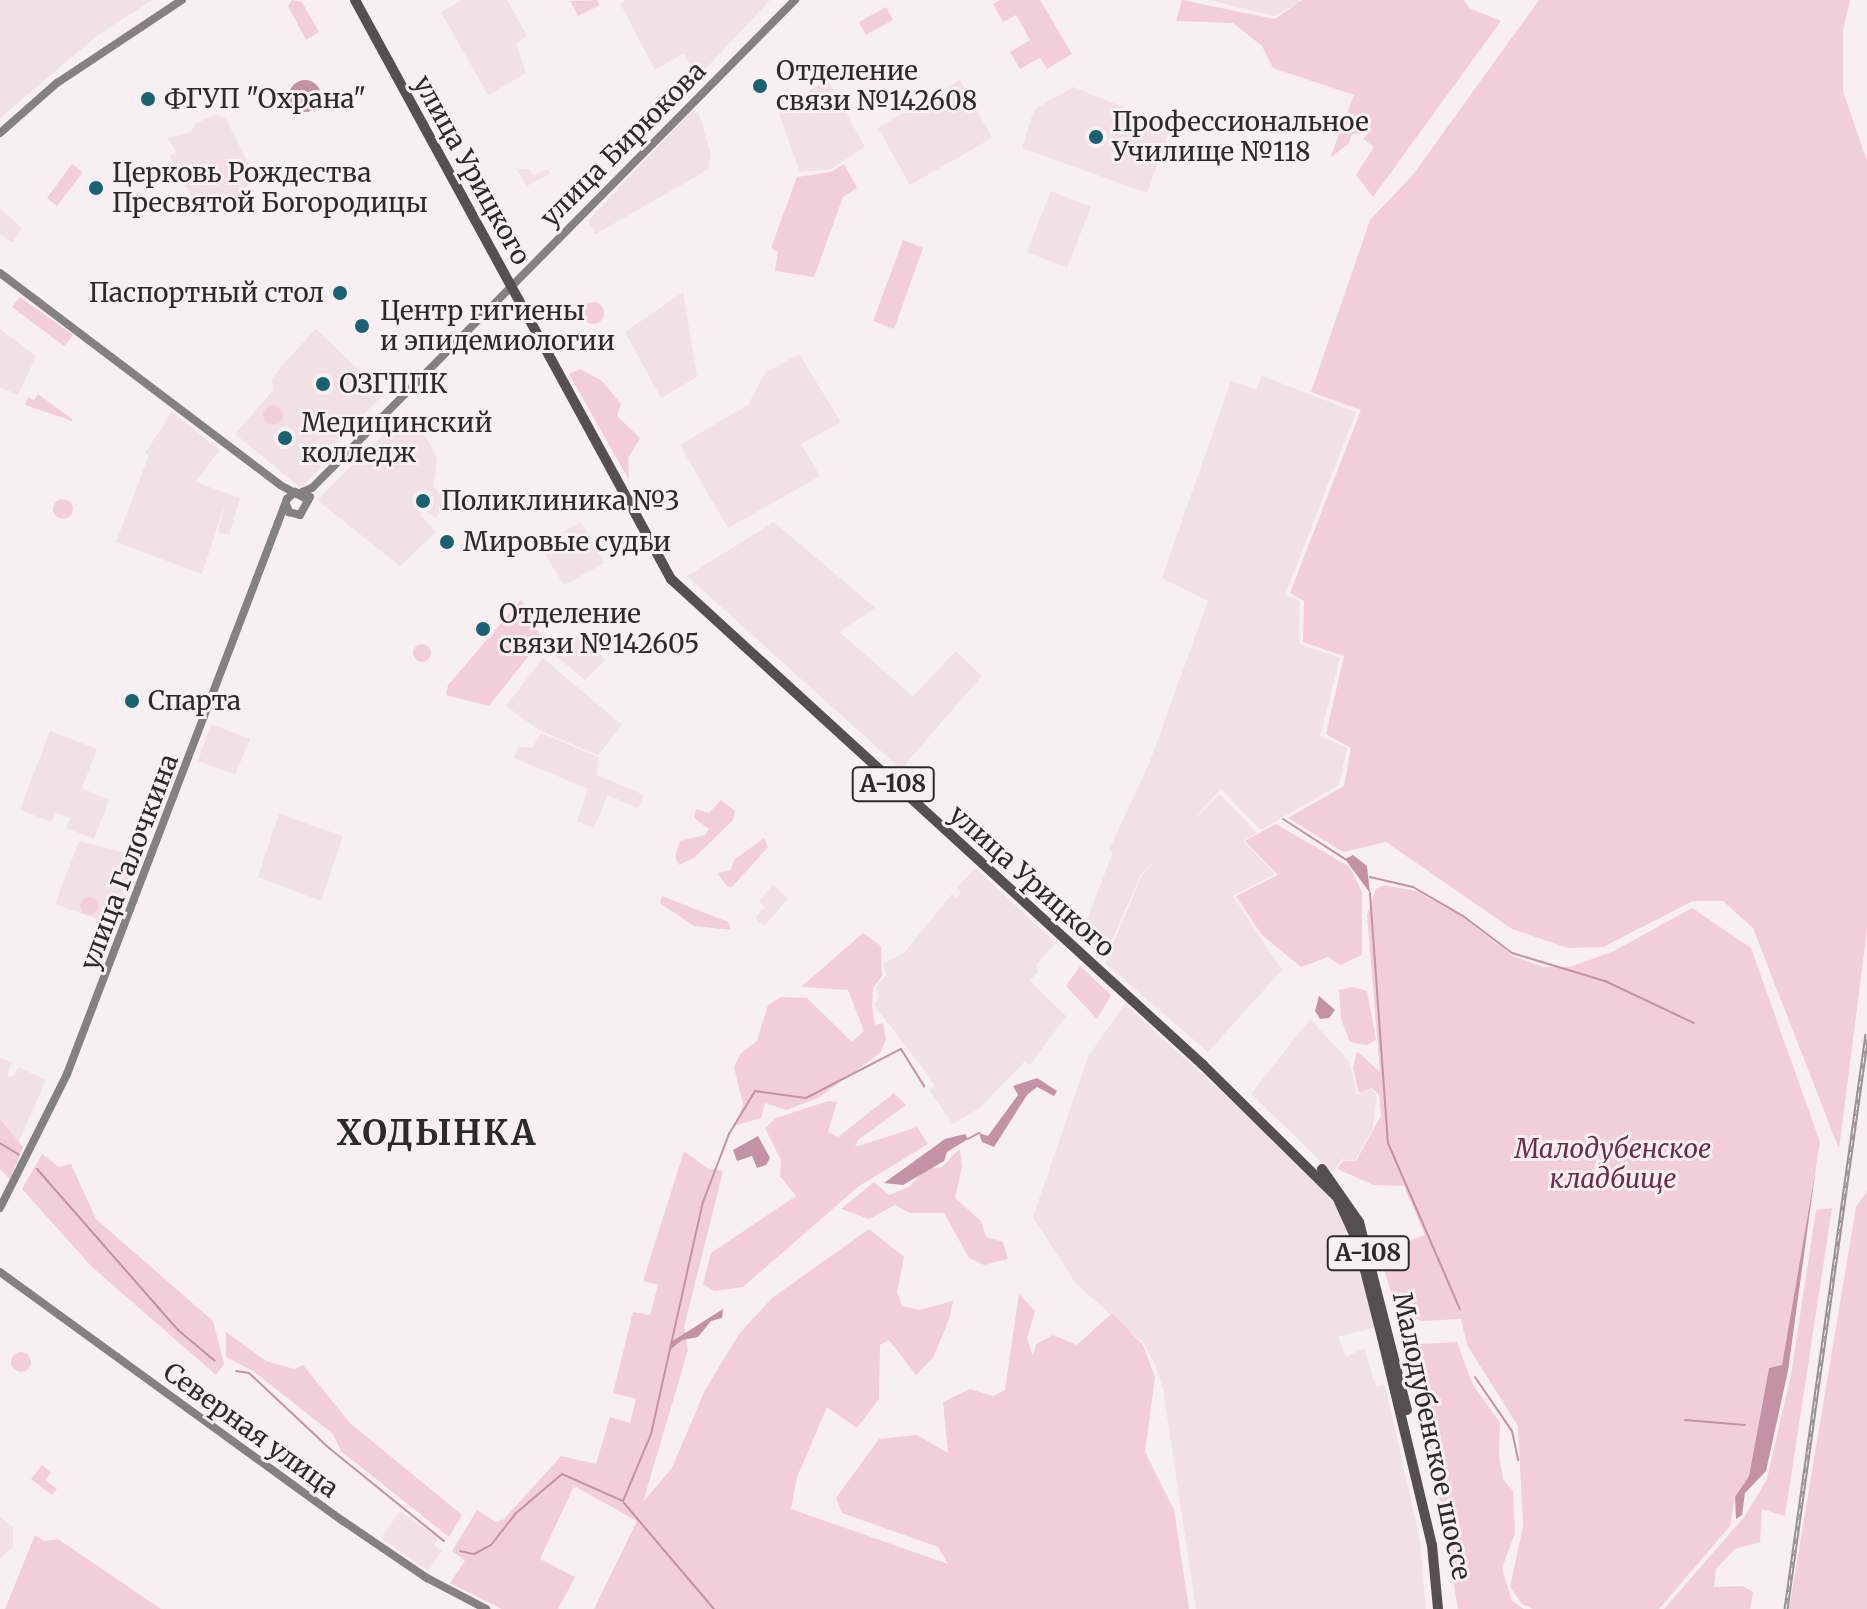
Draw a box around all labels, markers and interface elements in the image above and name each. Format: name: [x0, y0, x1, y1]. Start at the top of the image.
street label: улица Бирюкова: [534, 55, 712, 233]
place label: Отделение связи №142608: [776, 55, 977, 116]
street label: улица Урицкого: [407, 70, 537, 270]
marker: Отделение связи №142608: [751, 77, 769, 95]
place label: ФГУП "Охрана": [164, 83, 366, 115]
marker: ФГУП "Охрана": [139, 90, 157, 108]
place label: Профессиональное Училище №118: [1112, 106, 1369, 168]
marker: Профессиональное Училище №118: [1087, 128, 1105, 146]
place label: Церковь Рождества Пресвятой Богородицы: [112, 157, 428, 218]
marker: Церковь Рождества Пресвятой Богородицы: [87, 179, 105, 197]
place label: Паспортный стол: [89, 277, 324, 309]
marker: Паспортный стол: [331, 284, 349, 302]
place label: Центр гигиены и эпидемиологии: [380, 295, 615, 356]
marker: Центр гигиены и эпидемиологии: [351, 315, 373, 337]
place label: ОЗГППК: [339, 368, 448, 400]
marker: ОЗГППК: [314, 375, 332, 393]
place label: Медицинский колледж: [301, 407, 492, 468]
marker: Медицинский колледж: [276, 429, 294, 447]
place label: Поликлиника №3: [441, 485, 680, 517]
marker: Поликлиника №3: [412, 490, 434, 512]
place label: Мировые судьи: [463, 526, 671, 558]
marker: Мировые судьи: [438, 533, 456, 551]
place label: Отделение связи №142605: [499, 598, 699, 660]
marker: Отделение связи №142605: [474, 620, 492, 638]
place label: Спарта: [148, 685, 241, 717]
marker: Спарта: [123, 692, 141, 710]
street label: улица Галочкина: [73, 750, 185, 974]
road number: А-108: [851, 764, 935, 804]
street label: улица Урицкого: [943, 799, 1121, 963]
district label: ХОДЫНКА: [337, 1114, 537, 1154]
park label: Малодубенское кладбище: [1515, 1133, 1711, 1194]
road number: А-108: [1326, 1233, 1410, 1273]
street label: Малодубенское шоссе: [1386, 1289, 1478, 1583]
street label: Северная улица: [157, 1356, 345, 1504]

